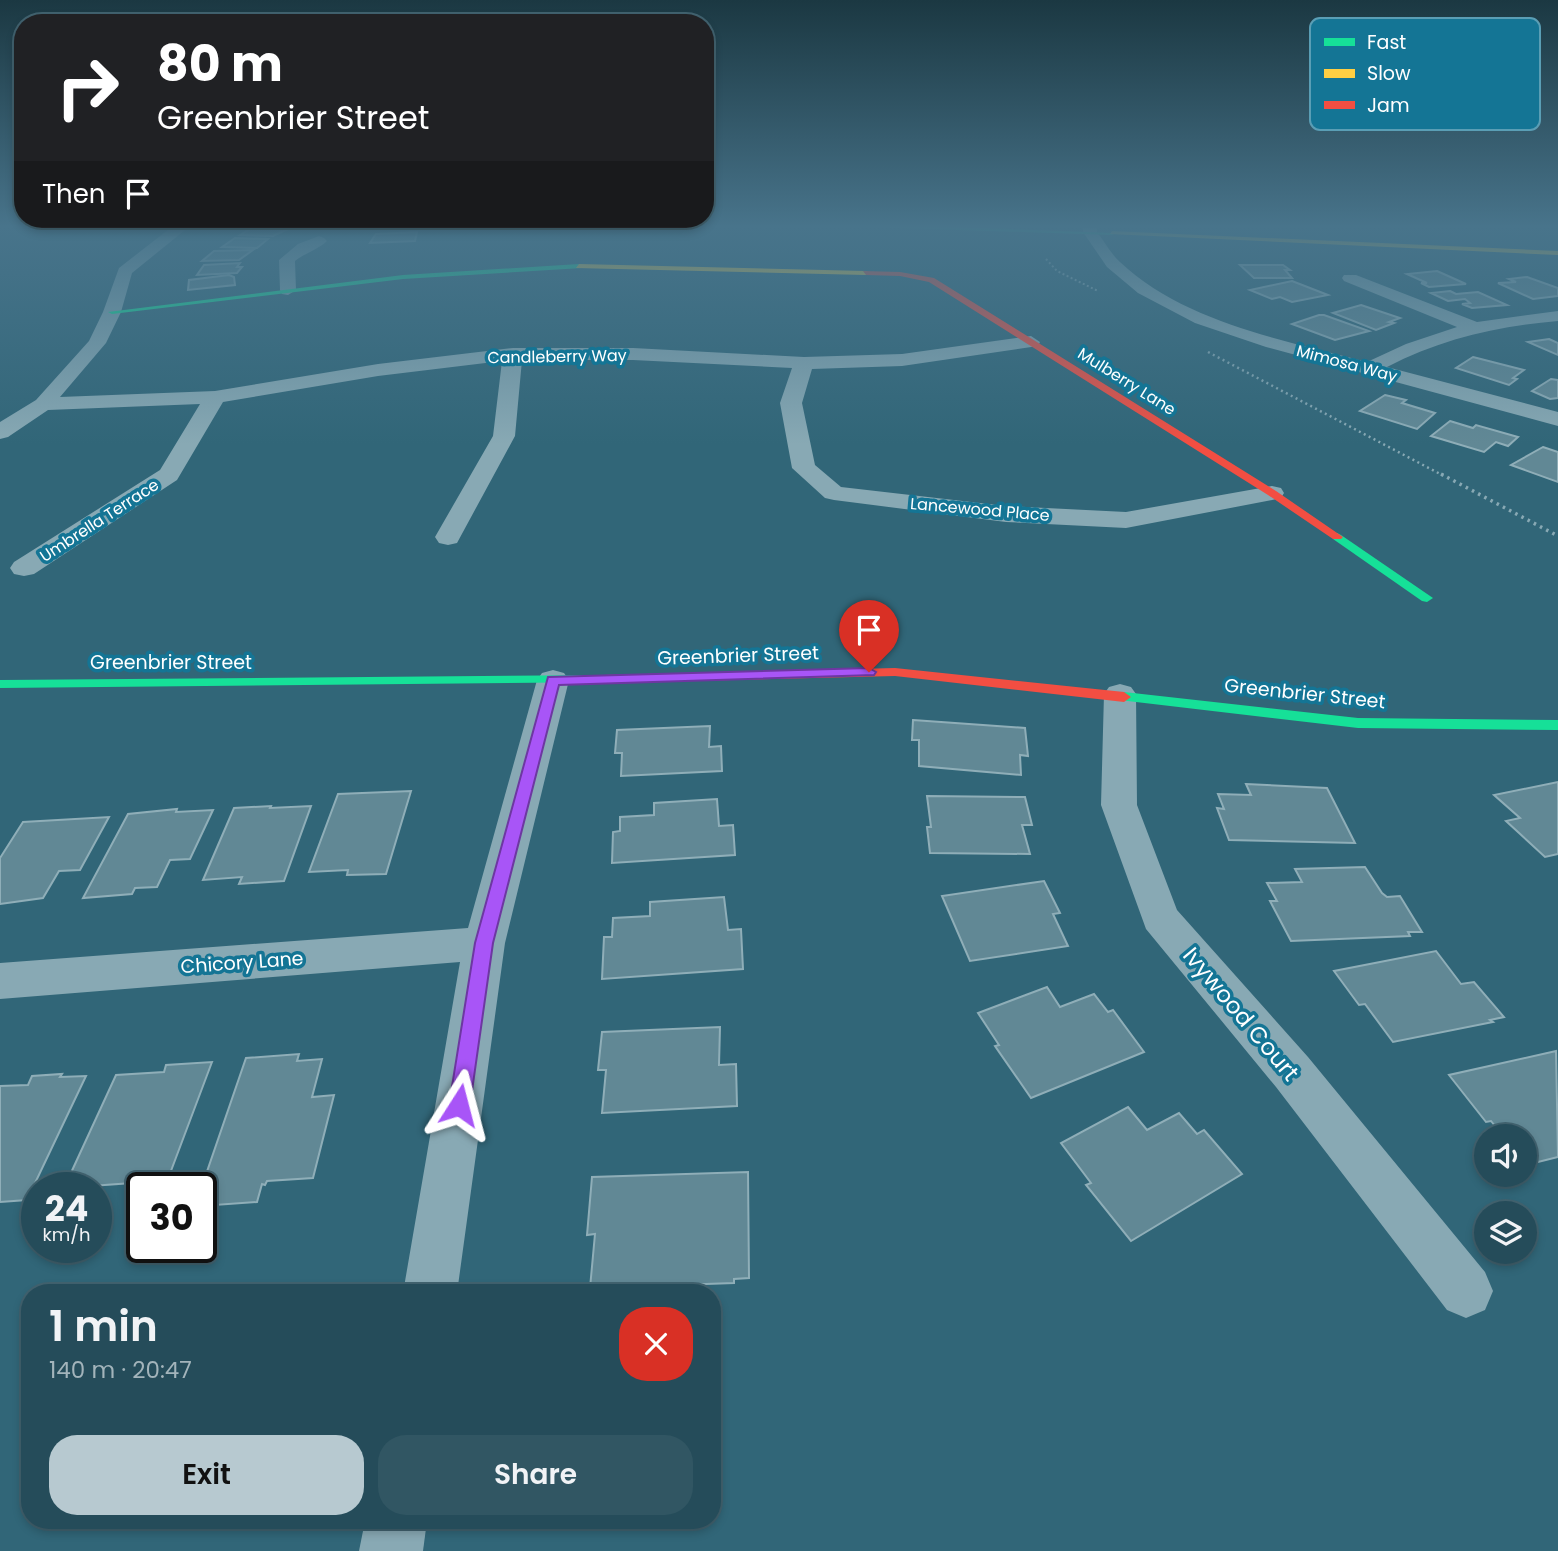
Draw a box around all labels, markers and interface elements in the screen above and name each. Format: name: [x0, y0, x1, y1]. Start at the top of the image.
legend: [1310, 18, 1540, 130]
text: Fast: [1367, 29, 1406, 56]
text: 80 m: [157, 30, 283, 98]
icon: right: [42, 42, 133, 133]
text: Slow: [1367, 60, 1411, 87]
text: Jam: [1367, 92, 1409, 119]
text: Greenbrier Street: [157, 95, 429, 140]
icon: arrive: [119, 175, 157, 213]
text: Then: [42, 176, 105, 212]
street label: Mimosa Way: [1294, 339, 1400, 388]
street label: Mulberry Lane: [1073, 342, 1180, 421]
street label: Candleberry Way: [487, 344, 627, 369]
street label: Umbrella Terrace: [35, 473, 163, 568]
street label: Lancewood Place: [909, 492, 1051, 527]
pin: [839, 600, 899, 672]
icon: arrive: [850, 611, 888, 649]
street label: Greenbrier Street: [657, 639, 819, 672]
street label: Greenbrier Street: [90, 649, 252, 676]
street label: Greenbrier Street: [1223, 672, 1387, 715]
street label: Ivywood Court: [1176, 940, 1306, 1088]
street label: Chicory Lane: [180, 945, 304, 980]
position arrow: [422, 1068, 496, 1142]
map controls: [1474, 1124, 1537, 1264]
button: sound: [1474, 1124, 1537, 1187]
speed limit sign: 30: [126, 1172, 217, 1263]
text: 24: [45, 1184, 88, 1233]
button: layers: [1474, 1201, 1537, 1264]
text: km/h: [43, 1222, 90, 1247]
text: 1 min: [49, 1297, 158, 1356]
button: close: [619, 1307, 693, 1381]
text: 140 m · 20:47: [49, 1354, 192, 1386]
button: Exit: [49, 1435, 364, 1515]
button: Share: [378, 1435, 693, 1515]

